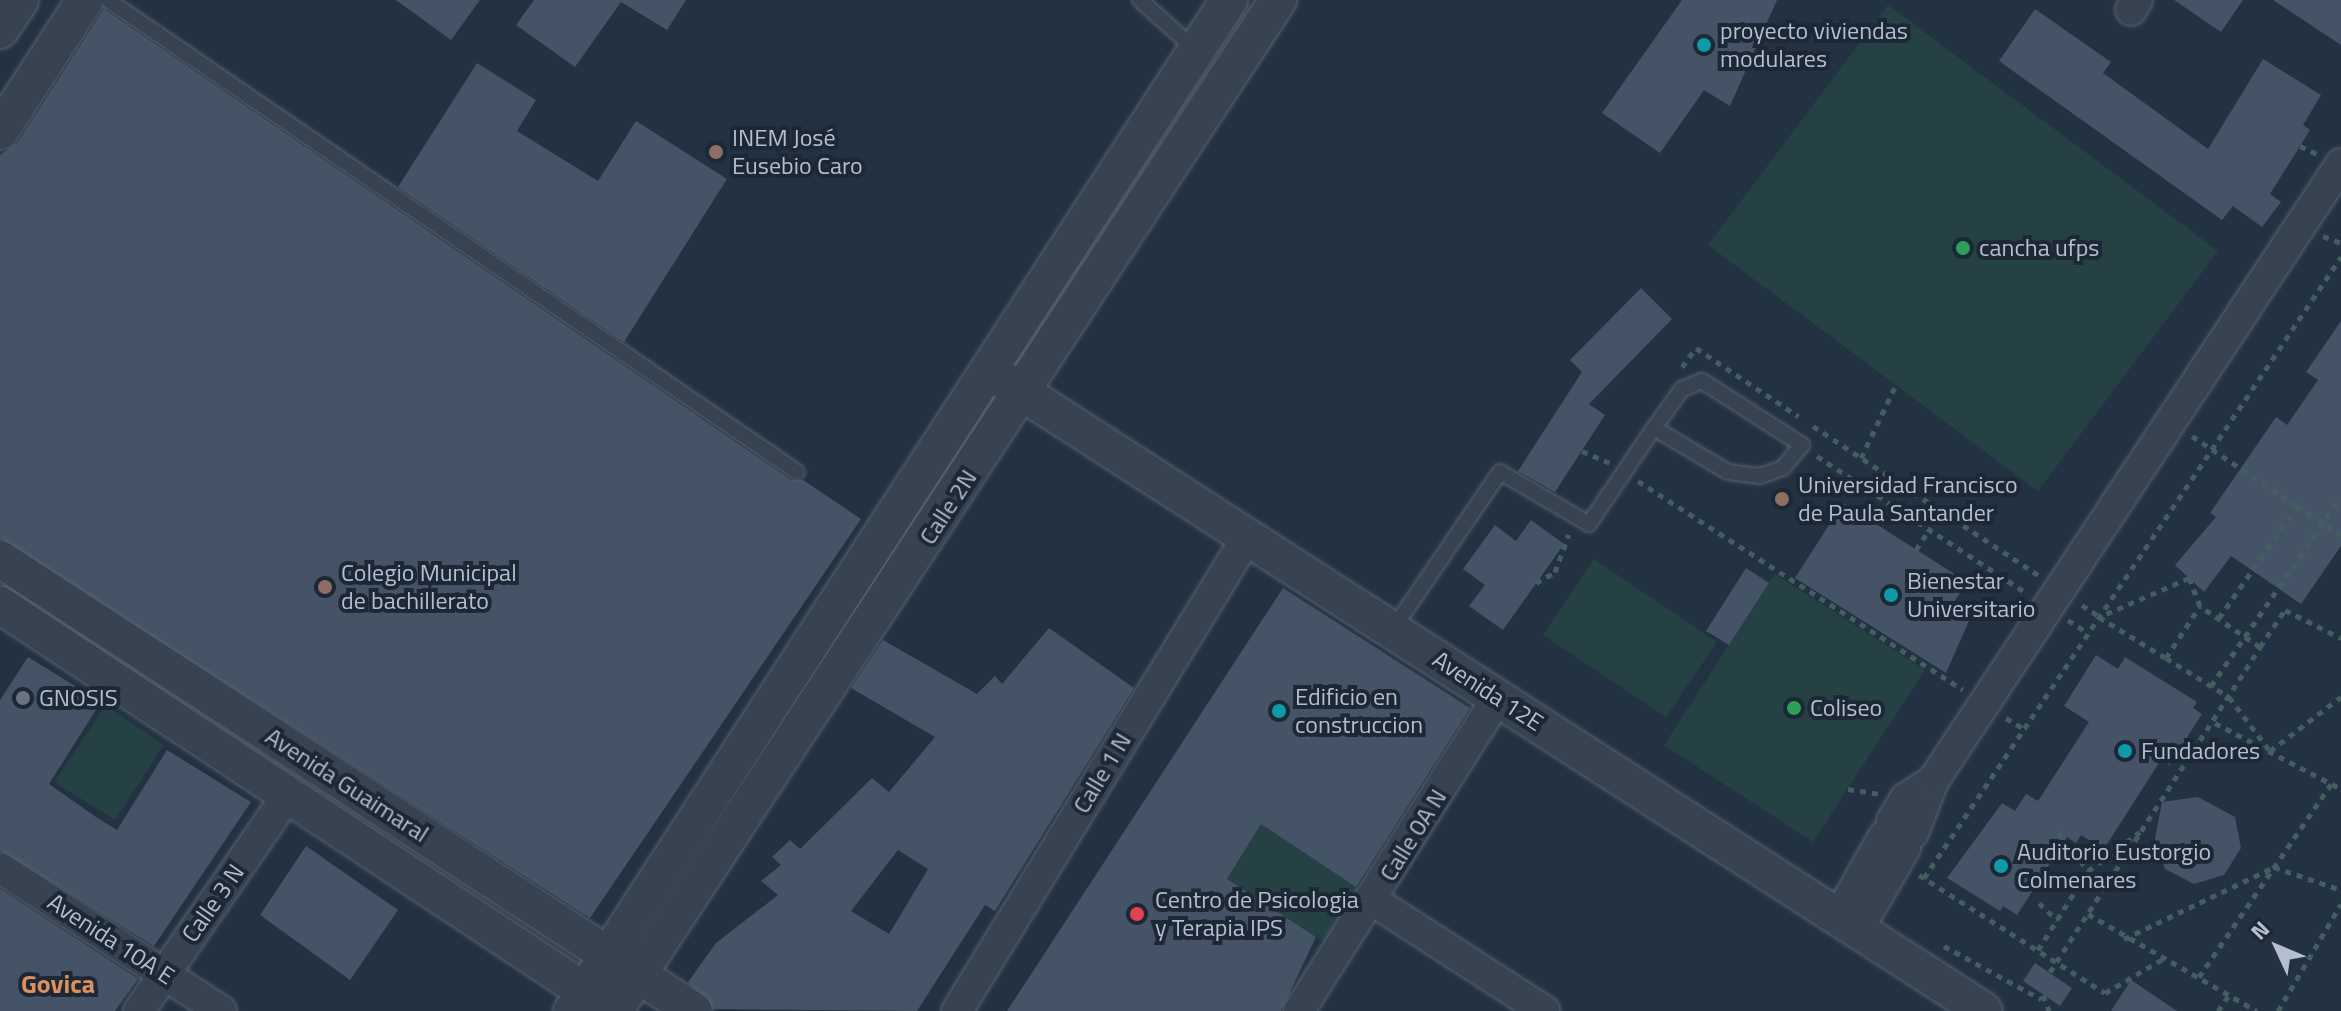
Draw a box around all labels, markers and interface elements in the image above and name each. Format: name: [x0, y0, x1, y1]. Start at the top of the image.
place label: proyecto viviendas modulares: [1720, 17, 1908, 73]
marker: proyecto viviendas modulares: [1695, 36, 1713, 54]
place label: INEM José Eusebio Caro: [732, 124, 863, 180]
marker: INEM José Eusebio Caro: [707, 143, 725, 161]
place label: cancha ufps: [1979, 234, 2100, 262]
marker: cancha ufps: [1954, 239, 1972, 257]
street label: Calle 2N: [913, 464, 983, 550]
place label: Universidad Francisco de Paula Santander: [1798, 471, 2018, 527]
marker: Universidad Francisco de Paula Santander: [1773, 490, 1791, 508]
place label: Colegio Municipal de bachillerato: [341, 559, 517, 615]
place label: Bienestar Universitario: [1907, 567, 2035, 623]
marker: Colegio Municipal de bachillerato: [316, 578, 334, 596]
marker: Bienestar Universitario: [1882, 586, 1900, 604]
street label: Avenida 12E: [1427, 645, 1549, 737]
place label: Edificio en construccion: [1295, 683, 1423, 739]
place label: GNOSIS: [39, 684, 118, 712]
marker: GNOSIS: [14, 689, 32, 707]
place label: Coliseo: [1810, 694, 1882, 722]
marker: Coliseo: [1785, 699, 1803, 717]
marker: Edificio en construccion: [1270, 702, 1288, 720]
street label: Avenida Guaimaral: [260, 722, 434, 848]
street label: Calle 1 N: [1067, 728, 1137, 818]
place label: Fundadores: [2141, 737, 2260, 765]
marker: Fundadores: [2116, 742, 2134, 760]
street label: Calle 0A N: [1374, 784, 1452, 886]
place label: Auditorio Eustorgio Colmenares: [2017, 838, 2211, 894]
marker: Auditorio Eustorgio Colmenares: [1992, 857, 2010, 875]
street label: Calle 3 N: [176, 858, 250, 948]
place label: Centro de Psicologia y Terapia IPS: [1155, 886, 1359, 942]
street label: Avenida 10A E: [42, 887, 180, 991]
marker: Centro de Psicologia y Terapia IPS: [1126, 903, 1148, 925]
north arrow: [2237, 907, 2317, 987]
text: N: [2242, 913, 2277, 948]
district label: Govica: [21, 968, 95, 1000]

